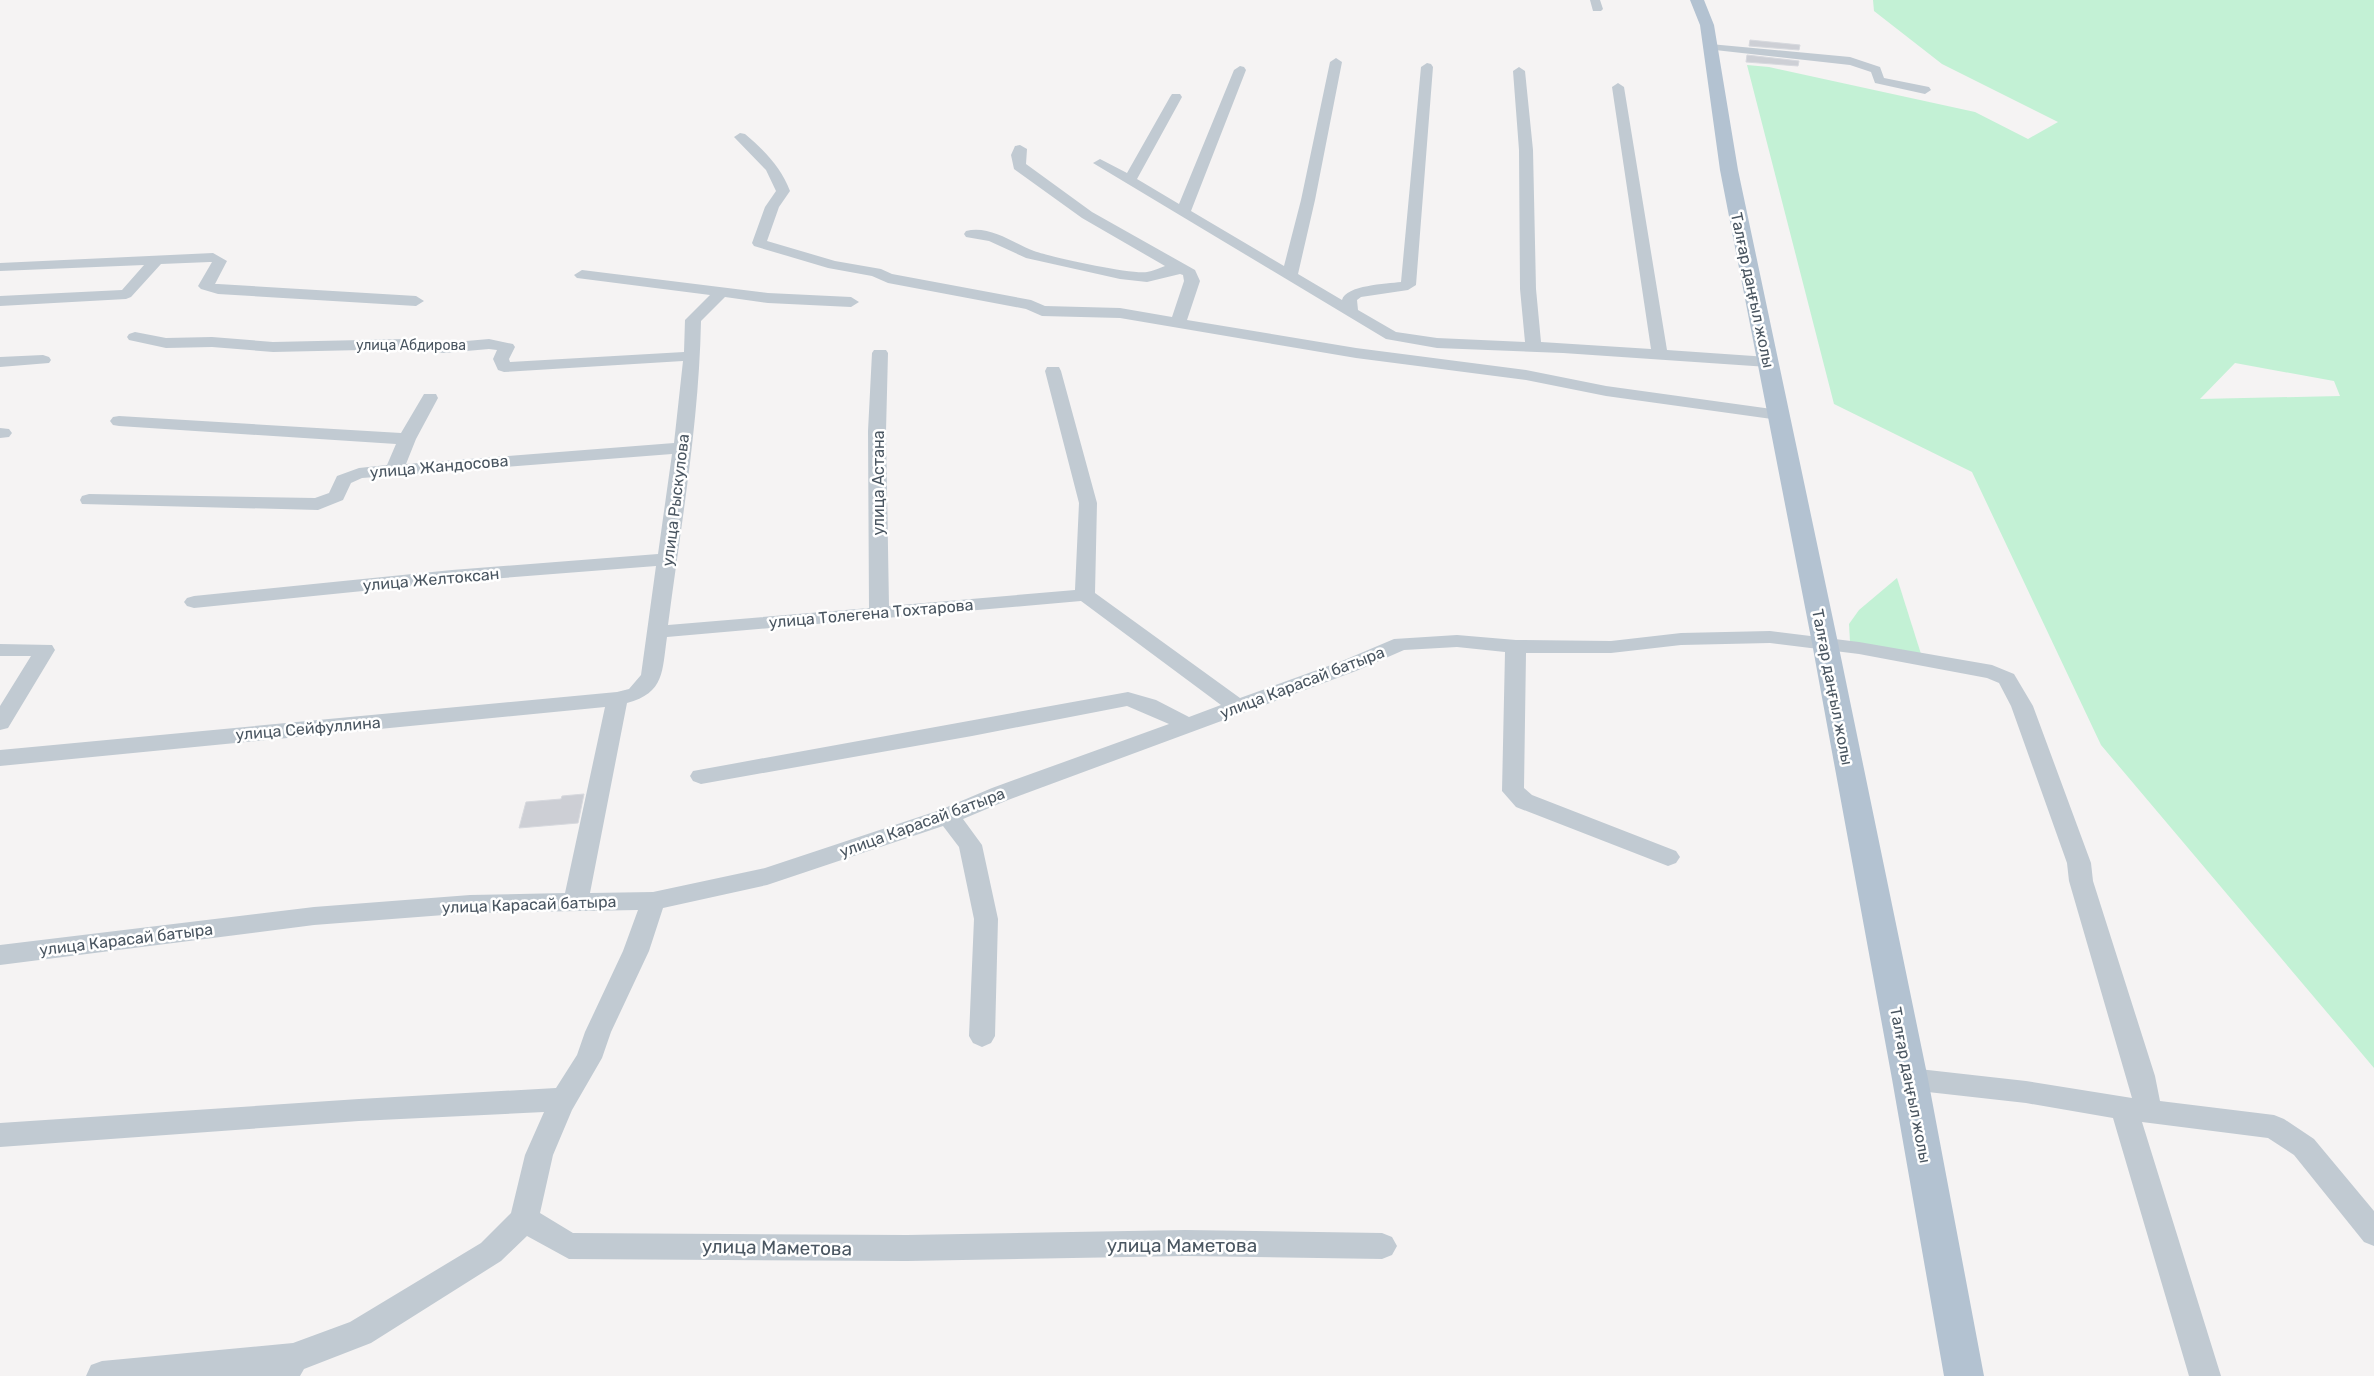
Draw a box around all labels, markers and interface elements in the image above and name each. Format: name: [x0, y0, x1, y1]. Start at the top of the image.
street label: Талғар даңғыл жолы: [1727, 211, 1778, 370]
street label: улица Абдирова: [356, 337, 466, 354]
street label: улица Астана: [869, 430, 888, 536]
street label: улица Рыскулова: [658, 433, 693, 567]
street label: улица Жандосова: [369, 451, 509, 482]
street label: улица Желтоксан: [362, 564, 500, 595]
street label: улица Толегена Тохтарова: [768, 595, 974, 632]
street label: Талғар даңғыл жолы: [1808, 607, 1857, 767]
street label: улица Карасай батыра: [1217, 642, 1387, 723]
street label: улица Сейфуллина: [235, 713, 381, 744]
street label: улица Карасай батыра: [837, 784, 1008, 861]
street label: улица Карасай батыра: [441, 892, 617, 917]
street label: улица Карасай батыра: [38, 919, 214, 960]
street label: Талғар даңғыл жолы: [1886, 1005, 1935, 1165]
street label: улица Маметова: [1107, 1234, 1257, 1257]
street label: улица Маметова: [702, 1235, 852, 1260]

